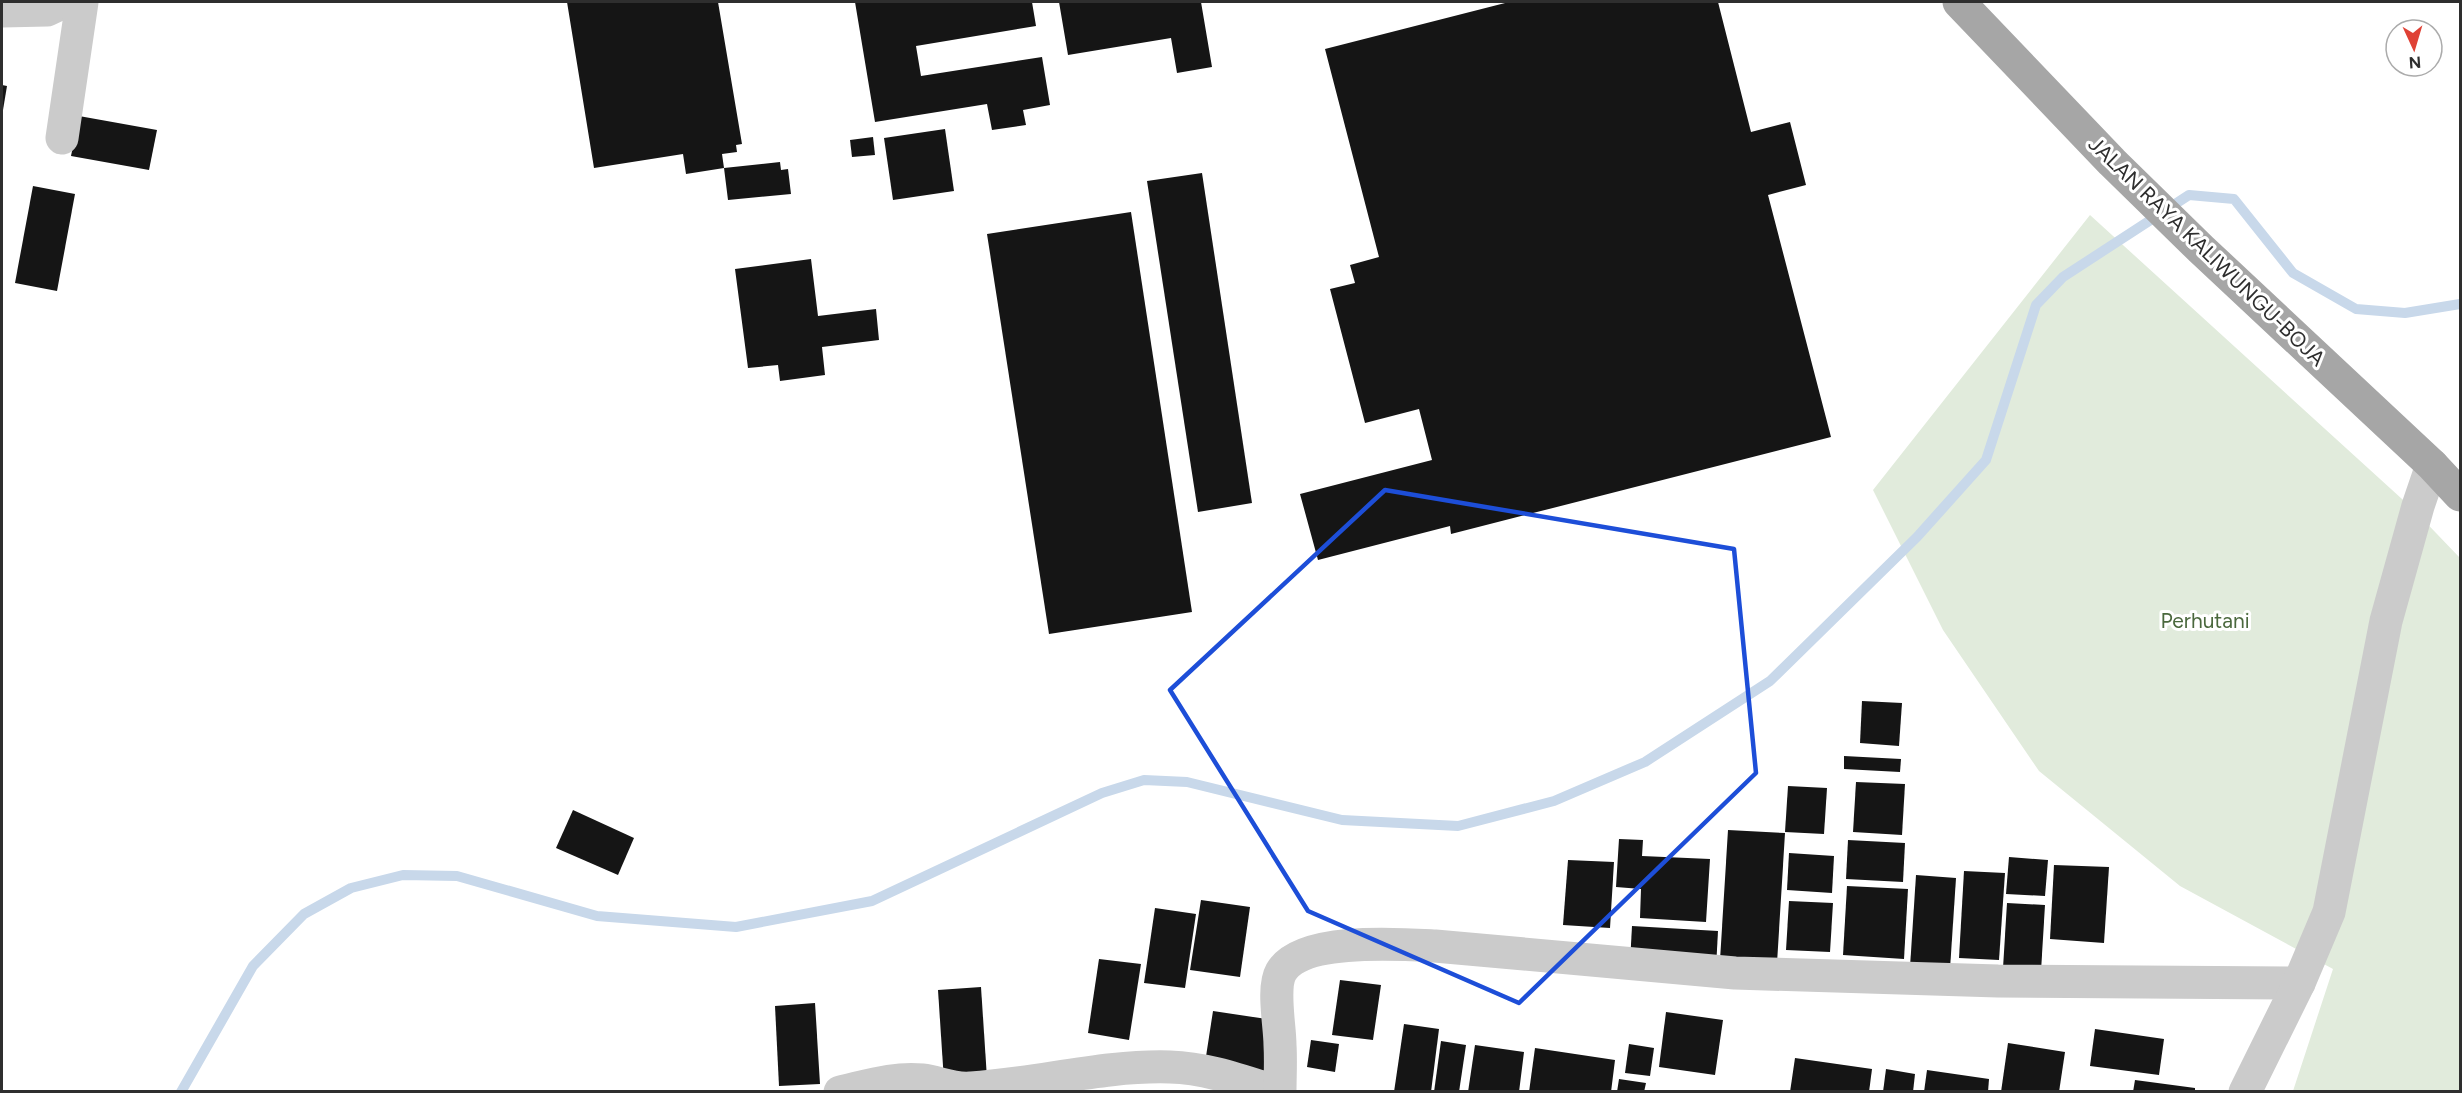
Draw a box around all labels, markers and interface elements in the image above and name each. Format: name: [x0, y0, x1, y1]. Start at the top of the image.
north arrow: [2384, 18, 2444, 78]
text: N: [2408, 53, 2422, 72]
street label: JALAN RAYA KALIWUNGU-BOJA: [2083, 131, 2331, 371]
park label: Perhutani: [2160, 608, 2250, 633]

